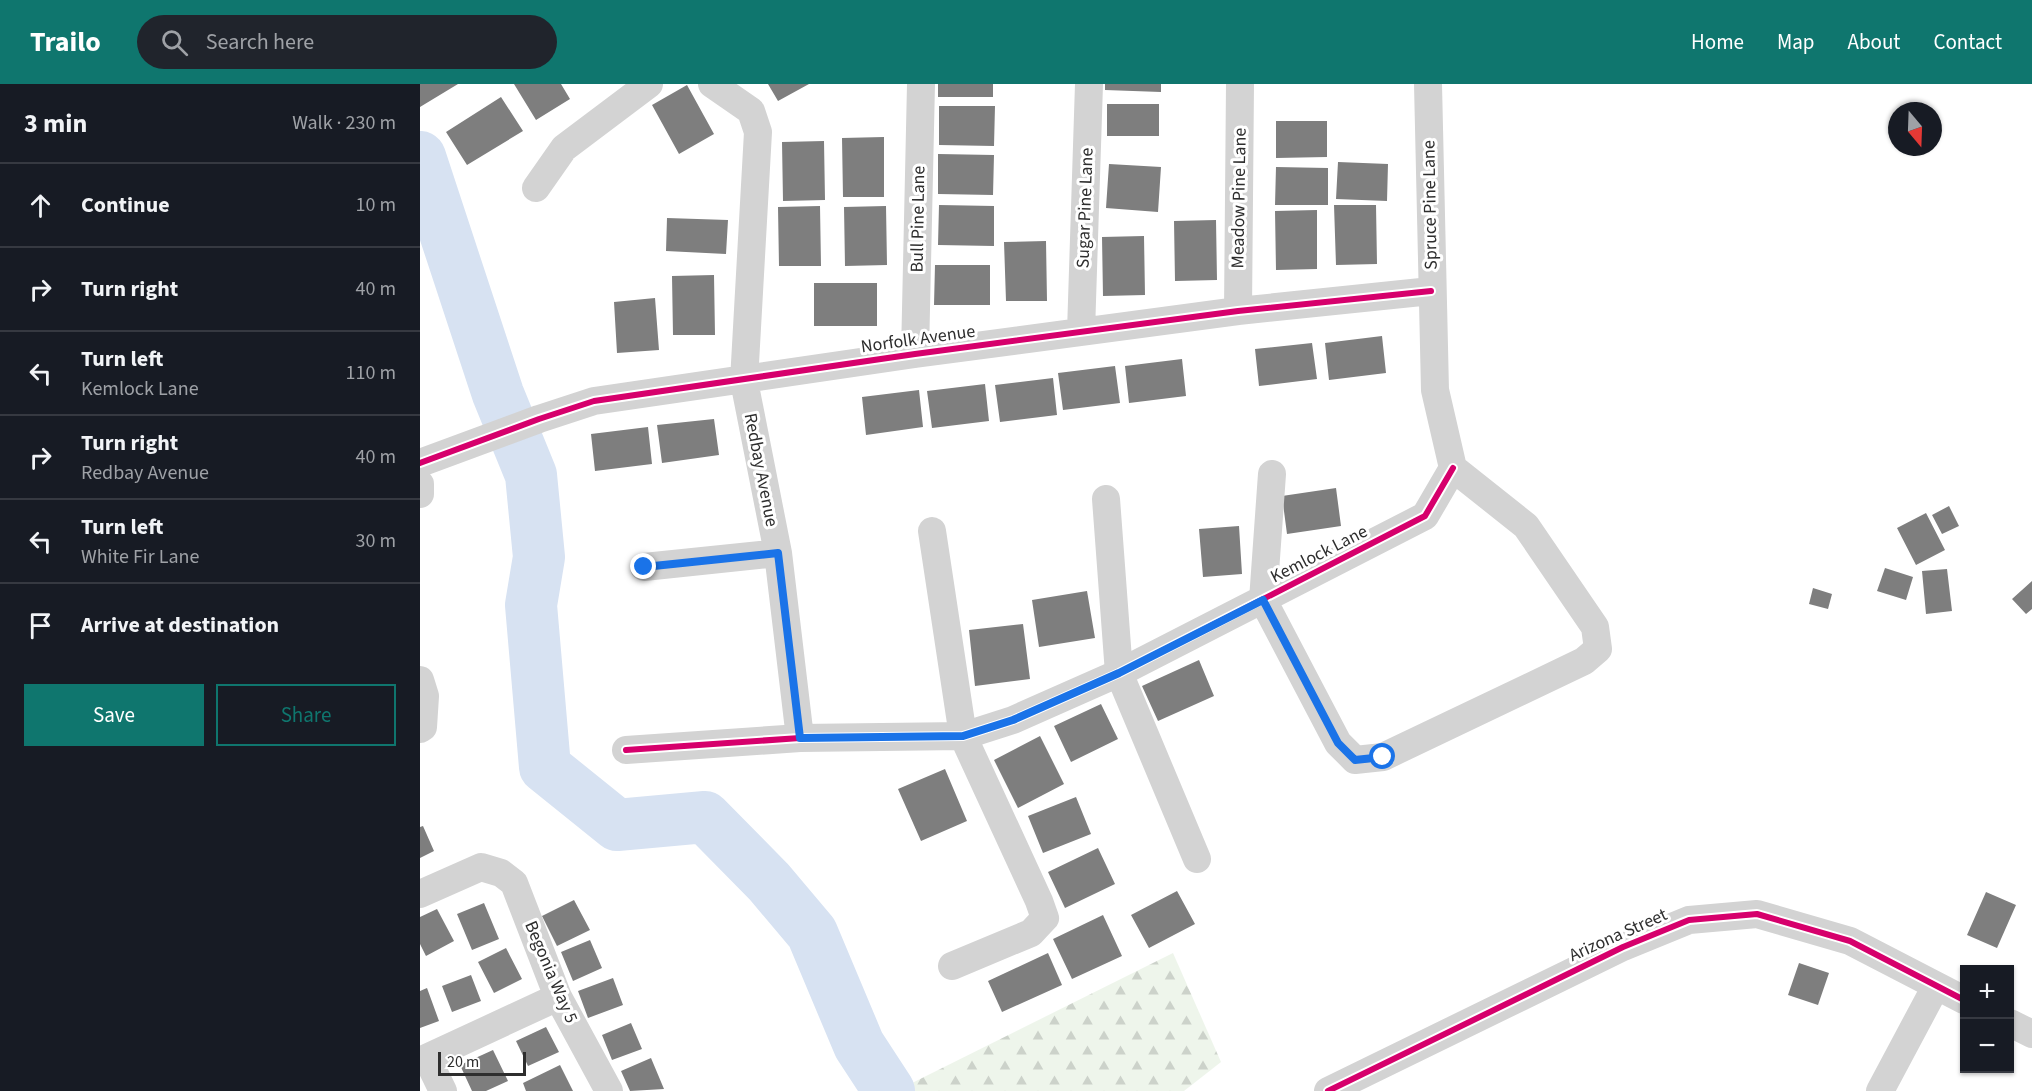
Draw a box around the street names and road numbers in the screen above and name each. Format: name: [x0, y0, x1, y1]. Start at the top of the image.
street label: Meadow Pine Lane: [1225, 127, 1253, 269]
street label: Spruce Pine Lane: [1416, 140, 1444, 270]
street label: Sugar Pine Lane: [1070, 147, 1100, 269]
street label: Bull Pine Lane: [905, 165, 931, 273]
street label: Norfolk Avenue: [859, 319, 977, 359]
street label: Redbay Avenue: [738, 411, 784, 529]
street label: Kemlock Lane: [1266, 519, 1372, 589]
street label: Arizona Street: [1565, 902, 1671, 968]
street label: Begonia Way 5: [518, 917, 584, 1027]

